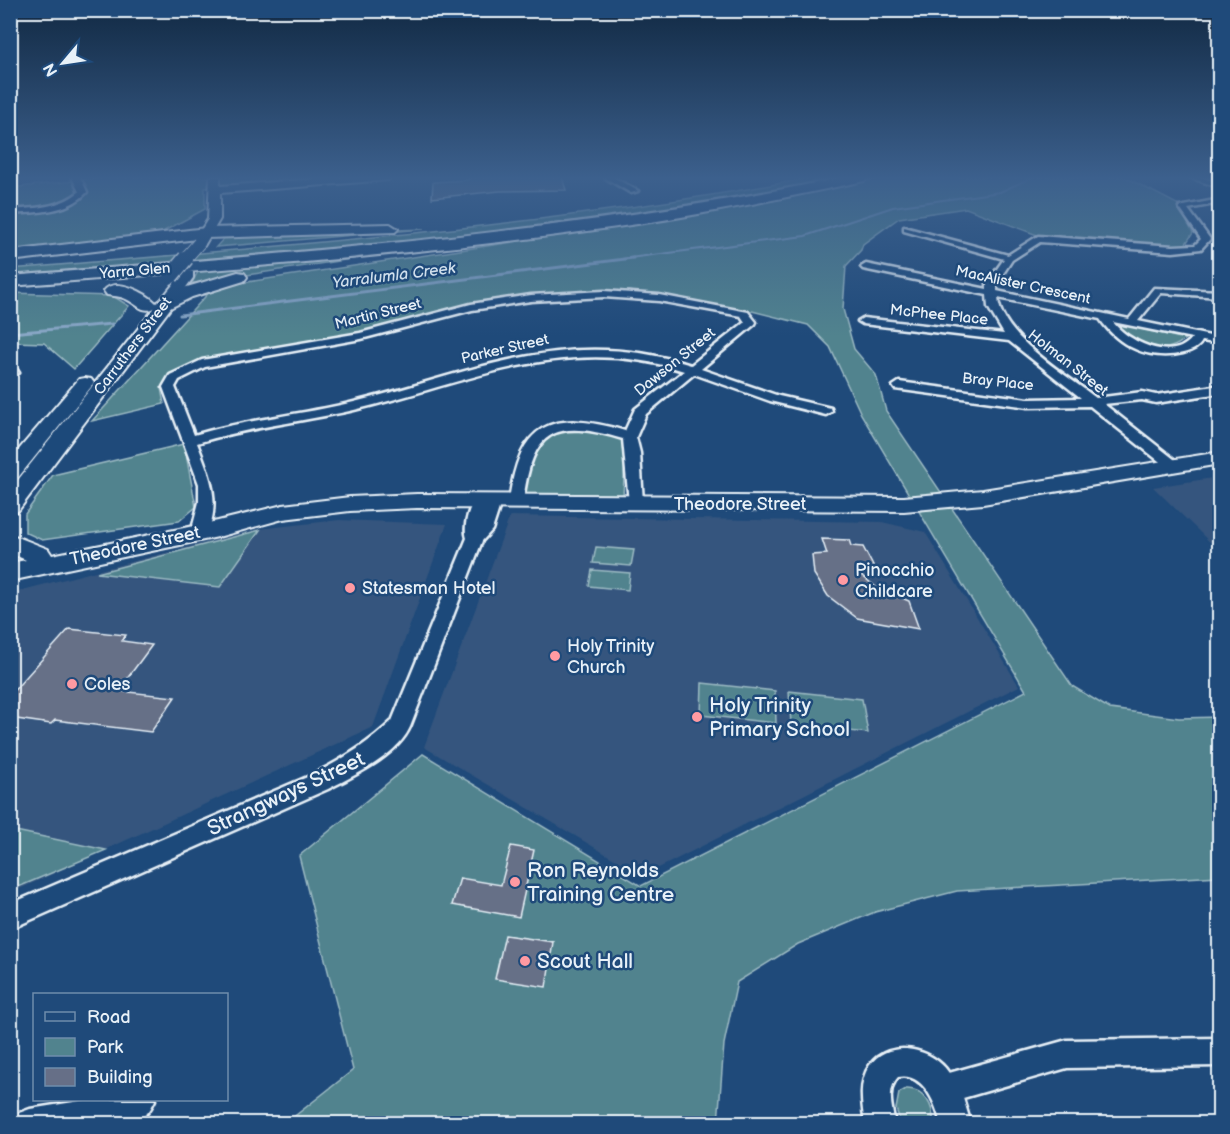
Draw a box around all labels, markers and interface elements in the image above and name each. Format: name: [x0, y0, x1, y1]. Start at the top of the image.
north arrow: [33, 33, 93, 93]
text: N: [40, 60, 62, 79]
street label: Yarra Glen: [98, 258, 171, 284]
water label: Yarralumla Creek: [331, 259, 458, 293]
street label: MacAlister Crescent: [954, 261, 1093, 309]
street label: Carruthers Street: [90, 293, 176, 399]
street label: Martin Street: [333, 294, 424, 334]
street label: McPhee Place: [889, 300, 989, 330]
street label: Dawson Street: [631, 323, 720, 400]
street label: Holman Street: [1024, 326, 1112, 401]
street label: Parker Street: [459, 330, 551, 368]
street label: Bray Place: [961, 369, 1035, 395]
street label: Theodore Street: [674, 494, 807, 515]
street label: Theodore Street: [68, 522, 202, 570]
place label: Pinocchio Childcare: [855, 560, 934, 602]
marker: Pinocchio Childcare: [836, 573, 850, 587]
place label: Statesman Hotel: [362, 578, 496, 599]
marker: Statesman Hotel: [343, 581, 357, 595]
place label: Holy Trinity Church: [567, 636, 655, 678]
marker: Holy Trinity Church: [548, 649, 562, 663]
place label: Coles: [84, 674, 131, 695]
marker: Coles: [65, 677, 79, 691]
place label: Holy Trinity Primary School: [709, 693, 850, 742]
marker: Holy Trinity Primary School: [690, 710, 704, 724]
street label: Strangways Street: [203, 746, 369, 841]
place label: Ron Reynolds Training Centre: [527, 858, 674, 907]
marker: Ron Reynolds Training Centre: [508, 875, 522, 889]
place label: Scout Hall: [537, 949, 633, 974]
marker: Scout Hall: [518, 954, 532, 968]
legend: [33, 993, 228, 1101]
text: Road: [87, 1007, 131, 1028]
text: Park: [87, 1037, 123, 1058]
text: Building: [87, 1067, 153, 1088]

